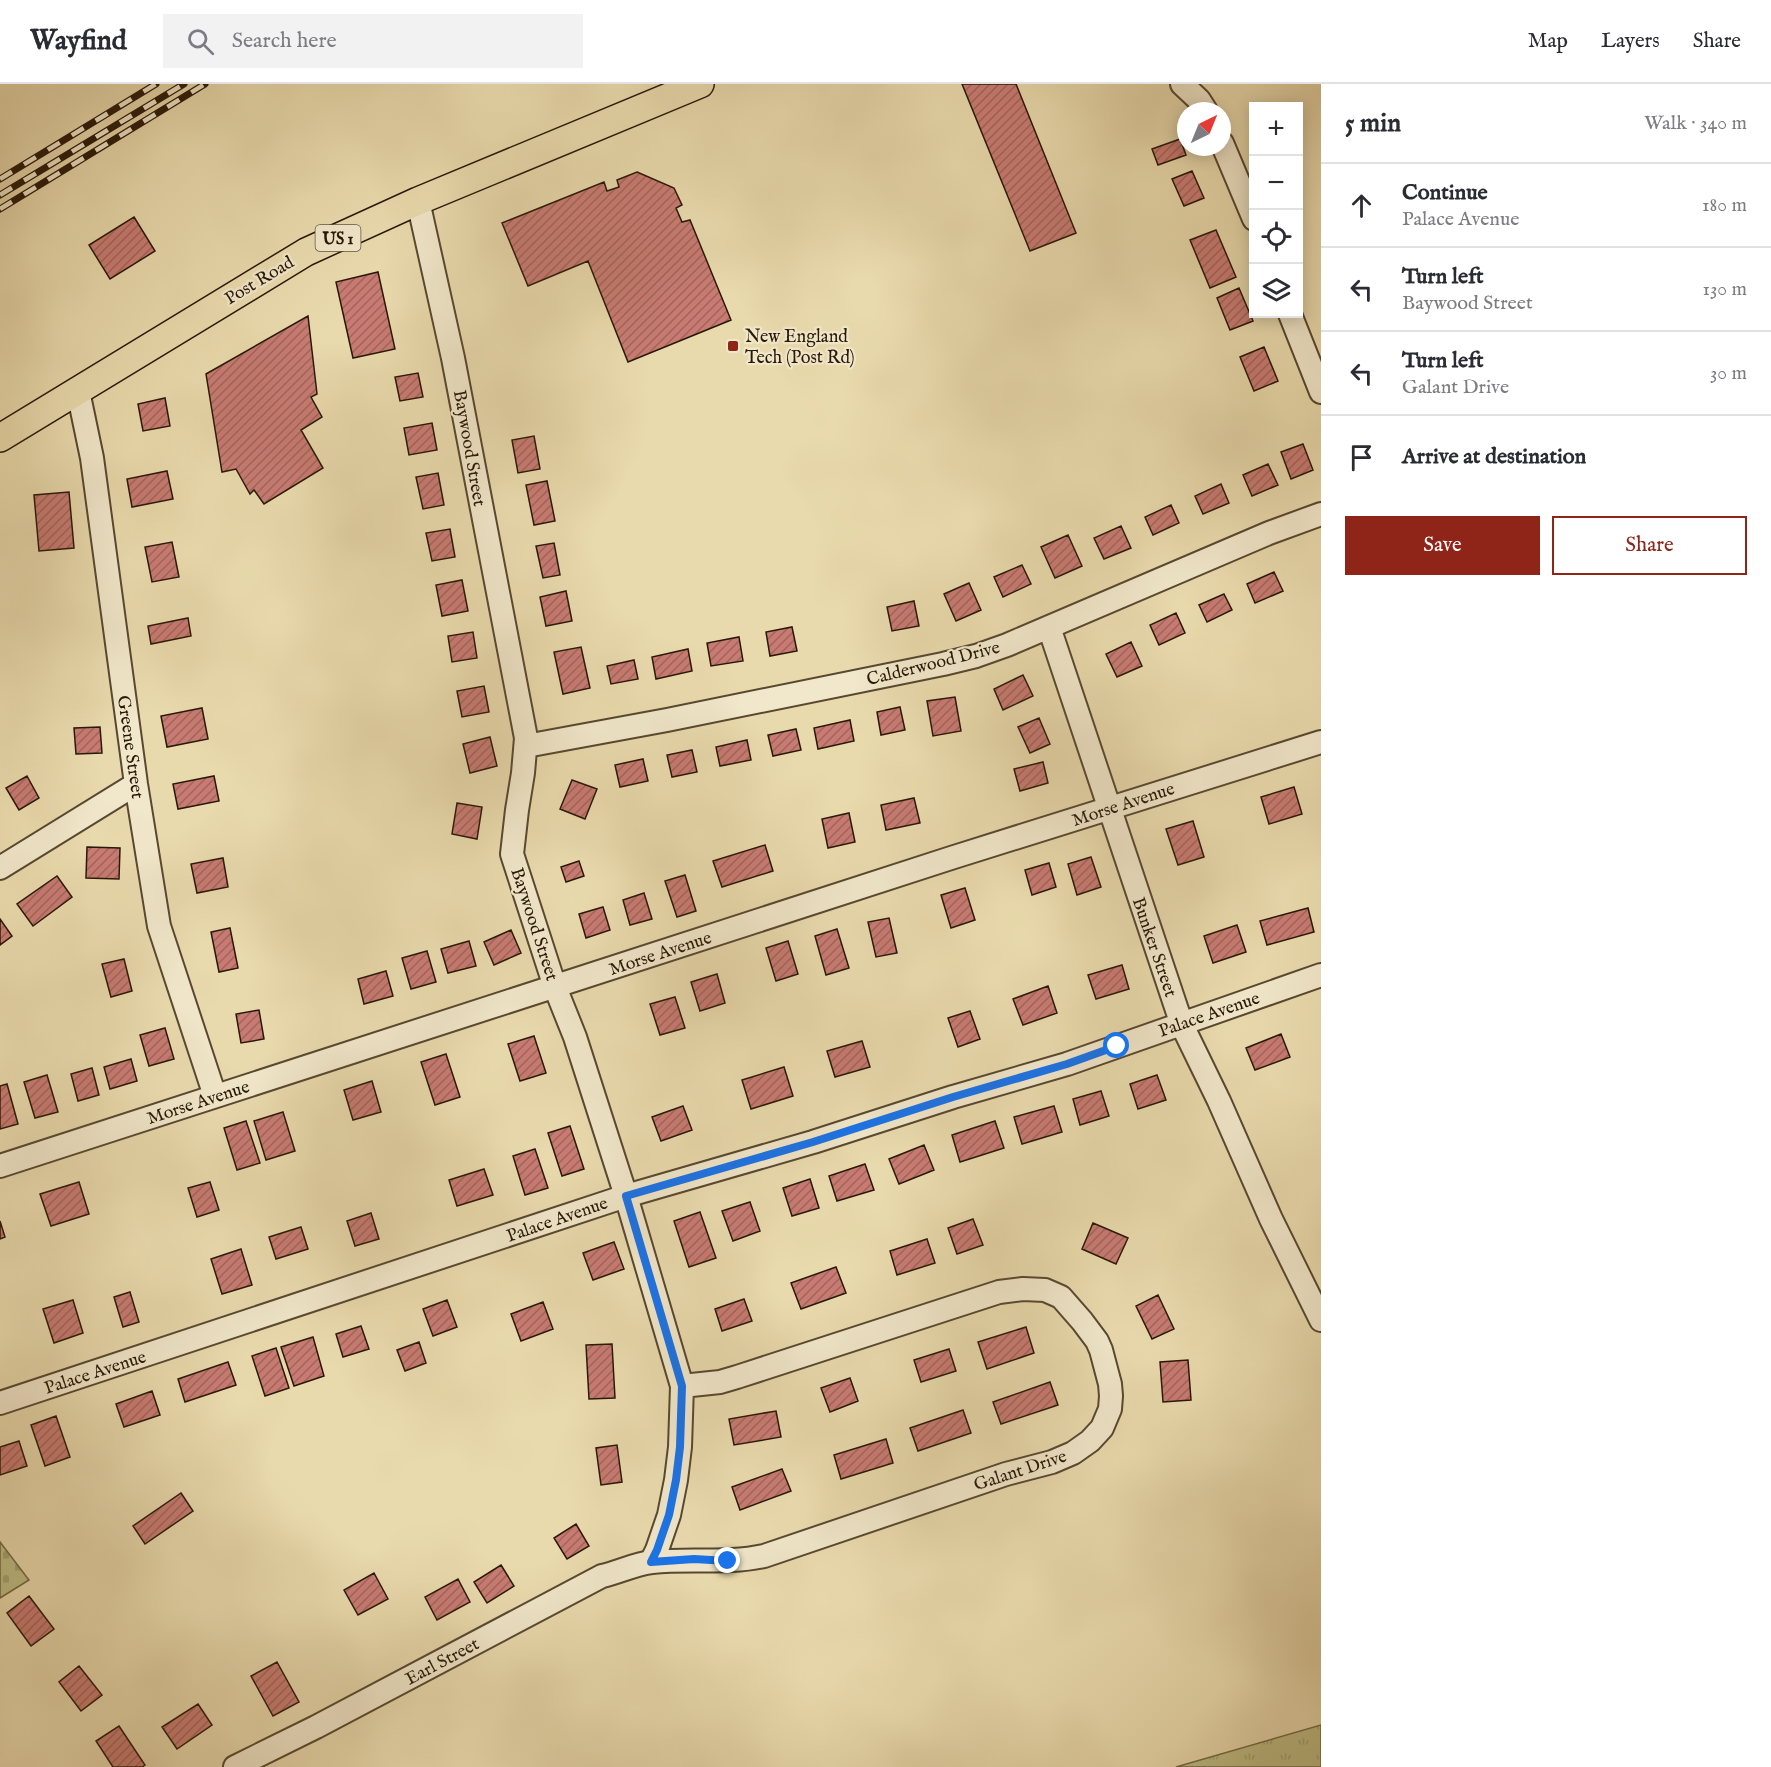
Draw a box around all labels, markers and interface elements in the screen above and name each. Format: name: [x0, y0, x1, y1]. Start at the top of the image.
search box: [163, 14, 583, 68]
text: Wayfind: [30, 24, 127, 59]
icon: search: [184, 25, 217, 58]
text: Search here: [232, 27, 337, 55]
text: Map: [1528, 28, 1568, 55]
text: Layers: [1601, 28, 1660, 55]
text: Share: [1693, 28, 1741, 55]
north arrow: [1177, 102, 1231, 156]
map controls: [1249, 102, 1303, 318]
button: +: [1249, 102, 1303, 156]
text: 5 min: [1345, 107, 1401, 140]
text: Walk · 340 m: [1644, 111, 1747, 136]
button: −: [1249, 156, 1303, 210]
text: Continue: [1402, 179, 1488, 207]
icon: ahead: [1345, 189, 1378, 222]
text: 180 m: [1702, 193, 1747, 218]
text: Palace Avenue: [1402, 207, 1519, 232]
button: locate: [1249, 210, 1303, 264]
road number: US 1: [316, 225, 360, 251]
street label: Post Road: [221, 251, 299, 311]
text: Turn left: [1402, 263, 1484, 291]
button: layers: [1249, 264, 1303, 318]
icon: left: [1345, 273, 1378, 306]
text: 130 m: [1702, 277, 1747, 302]
text: Baywood Street: [1402, 291, 1533, 316]
place label: New England Tech (Post Rd): [745, 326, 855, 370]
marker: New England Tech (Post Rd): [726, 339, 740, 353]
text: Turn left: [1402, 347, 1484, 375]
icon: left: [1345, 357, 1378, 390]
text: 30 m: [1710, 361, 1747, 386]
text: Galant Drive: [1402, 375, 1509, 400]
street label: Baywood Street: [447, 388, 490, 508]
icon: arrive: [1345, 441, 1378, 474]
text: Arrive at destination: [1402, 443, 1586, 471]
button: Save: [1345, 516, 1540, 575]
button: Share: [1552, 516, 1747, 575]
street label: Calderwood Drive: [864, 637, 1002, 692]
street label: Greene Street: [111, 694, 148, 800]
street label: Morse Avenue: [1069, 778, 1178, 833]
street label: Baywood Street: [504, 865, 563, 984]
street label: Bunker Street: [1126, 895, 1181, 1000]
street label: Morse Avenue: [606, 927, 715, 982]
street label: Palace Avenue: [1156, 987, 1263, 1043]
route start: [1103, 1032, 1129, 1058]
street label: Morse Avenue: [144, 1076, 253, 1131]
street label: Palace Avenue: [504, 1192, 611, 1248]
street label: Palace Avenue: [42, 1346, 149, 1401]
street label: Galant Drive: [971, 1446, 1070, 1497]
route end: [714, 1547, 740, 1573]
street label: Earl Street: [402, 1633, 484, 1691]

